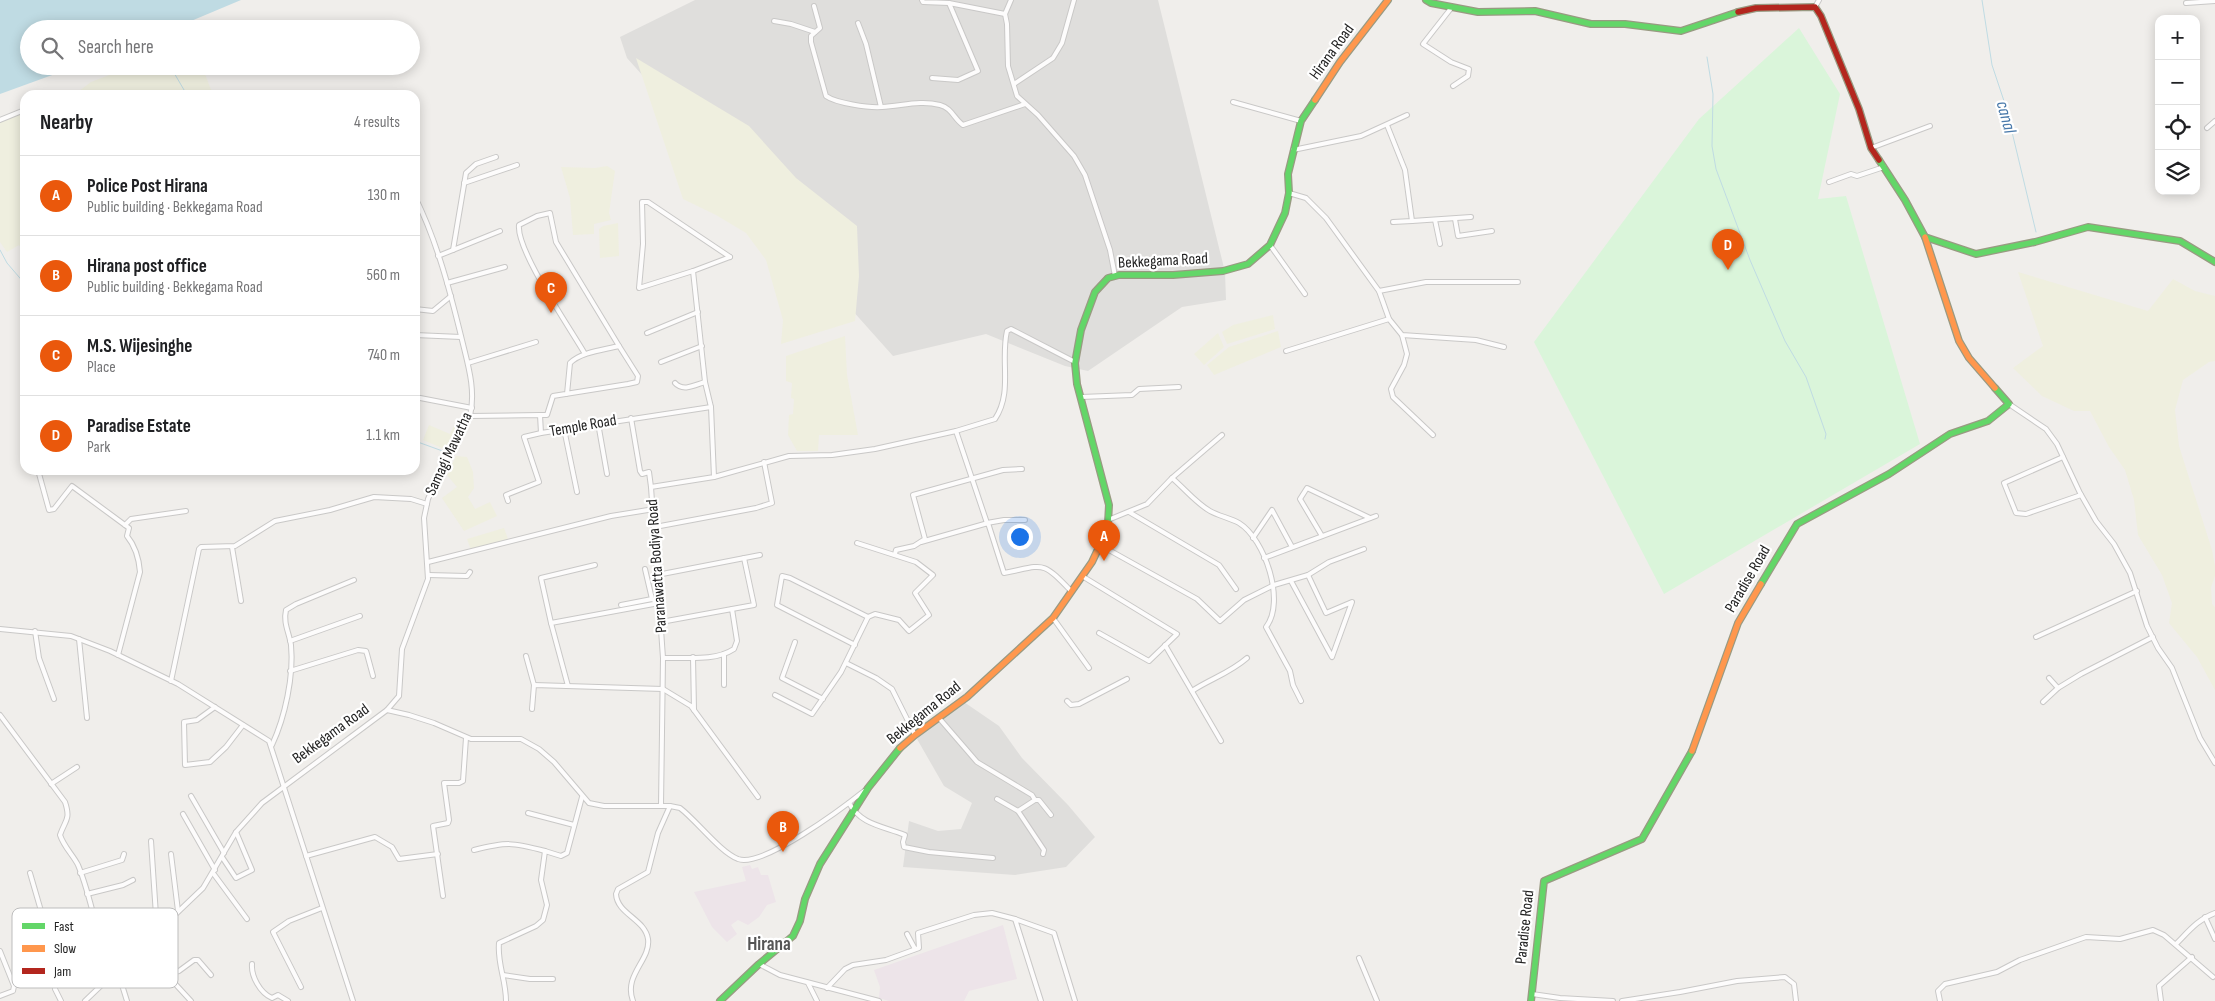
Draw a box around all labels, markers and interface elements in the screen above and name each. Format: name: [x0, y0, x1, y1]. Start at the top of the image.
map controls: [2155, 15, 2200, 195]
button: +: [2155, 15, 2200, 60]
search box: [20, 20, 420, 75]
street label: Hirana Road: [1306, 21, 1358, 83]
icon: search: [38, 34, 66, 62]
text: Search here: [78, 36, 154, 59]
button: −: [2155, 60, 2200, 105]
water label: canal: [1992, 99, 2021, 136]
button: locate: [2155, 105, 2200, 150]
text: Nearby: [40, 110, 93, 135]
text: 4 results: [354, 113, 400, 132]
button: layers: [2155, 150, 2200, 195]
text: Police Post Hirana: [87, 175, 208, 198]
text: A: [52, 186, 60, 205]
text: 130 m: [368, 186, 400, 205]
text: Public building · Bekkegama Road: [87, 198, 263, 217]
pin: D: [1712, 229, 1744, 270]
street label: Bekkegama Road: [1118, 249, 1208, 273]
text: Hirana post office: [87, 255, 207, 278]
text: B: [52, 266, 60, 285]
text: 560 m: [367, 266, 400, 285]
pin: C: [535, 272, 567, 313]
text: Public building · Bekkegama Road: [87, 278, 263, 297]
text: M.S. Wijesinghe: [87, 335, 192, 358]
text: C: [52, 346, 60, 365]
text: 740 m: [368, 346, 400, 365]
text: Place: [87, 358, 116, 377]
street label: Samagi Mawatha: [421, 409, 477, 499]
street label: Temple Road: [548, 411, 618, 441]
text: Paradise Estate: [87, 415, 191, 438]
text: D: [52, 426, 60, 445]
text: 1.1 km: [366, 426, 400, 445]
text: Park: [87, 438, 110, 457]
street label: Paranawatta Bodiya Road: [643, 498, 671, 634]
pin: A: [1088, 520, 1120, 561]
your location: [1007, 524, 1033, 550]
street label: Paradise Road: [1721, 542, 1775, 616]
street label: Bekkegama Road: [883, 677, 965, 749]
street label: Bekkegama Road: [289, 700, 373, 768]
pin: B: [767, 811, 799, 852]
street label: Paradise Road: [1512, 889, 1538, 965]
legend: [12, 908, 178, 988]
text: Fast: [54, 918, 74, 935]
district label: Hirana: [747, 933, 791, 956]
text: Slow: [54, 940, 76, 957]
text: Jam: [53, 963, 71, 980]

